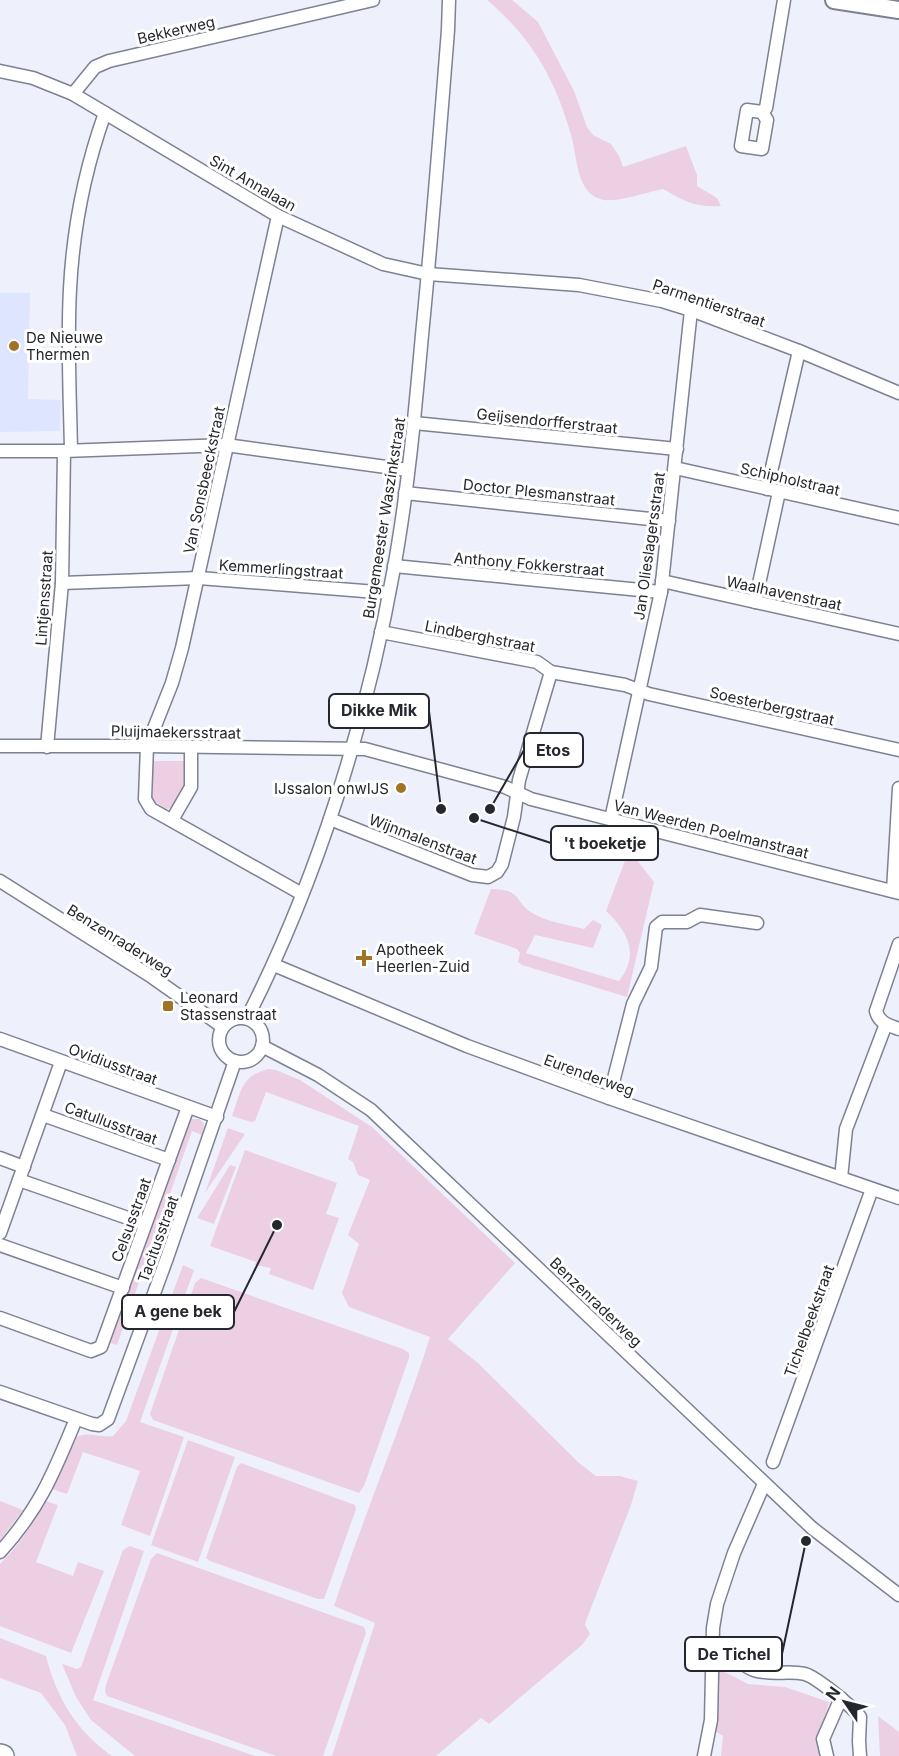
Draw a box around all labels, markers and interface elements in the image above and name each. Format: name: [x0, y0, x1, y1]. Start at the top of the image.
street label: Bekkerweg: [135, 12, 217, 48]
street label: Sint Annalaan: [206, 150, 300, 216]
street label: Parmentierstraat: [650, 275, 768, 331]
place label: De Nieuwe Thermen: [26, 328, 103, 364]
marker: De Nieuwe Thermen: [7, 339, 21, 353]
street label: Van Sonsbeeckstraat: [179, 404, 229, 555]
street label: Geijsendorfferstraat: [476, 404, 618, 438]
street label: Burgemeester Waszinkstraat: [359, 416, 409, 620]
street label: Schipholstraat: [738, 458, 842, 500]
street label: Jan Olieslagersstraat: [629, 471, 669, 621]
street label: Doctor Plesmanstraat: [462, 475, 616, 509]
street label: Anthony Fokkerstraat: [453, 548, 605, 580]
street label: Lintjensstraat: [31, 550, 57, 646]
street label: Kemmerlingstraat: [218, 555, 344, 583]
street label: Waalhavenstraat: [725, 571, 844, 615]
street label: Lindberghstraat: [423, 616, 537, 656]
street label: Soesterbergstraat: [708, 682, 836, 730]
callout: Dikke Mik: [329, 694, 429, 728]
text: Dikke Mik: [341, 700, 418, 720]
street label: Pluijmaekersstraat: [111, 721, 241, 743]
callout: Etos: [524, 733, 583, 767]
text: Etos: [536, 740, 570, 760]
place label: IJssalon onwIJS: [274, 779, 389, 798]
marker: IJssalon onwIJS: [394, 781, 408, 795]
street label: Van Weerden Poelmanstraat: [611, 796, 811, 862]
street label: Wijnmalenstraat: [366, 810, 480, 868]
callout: 't boeketje: [551, 826, 658, 860]
text: 't boeketje: [564, 833, 646, 853]
street label: Benzenraderweg: [64, 900, 176, 980]
place label: Apotheek Heerlen-Zuid: [376, 940, 470, 976]
marker: Apotheek Heerlen-Zuid: [357, 951, 371, 965]
place label: Leonard Stassenstraat: [180, 988, 277, 1024]
marker: Leonard Stassenstraat: [161, 999, 175, 1013]
street label: Ovidiusstraat: [66, 1039, 160, 1089]
street label: Eurenderweg: [541, 1050, 637, 1100]
street label: Catullusstraat: [62, 1097, 160, 1149]
street label: Celsusstraat: [107, 1175, 155, 1265]
street label: Tacitusstraat: [133, 1193, 183, 1285]
street label: Benzenraderweg: [546, 1253, 646, 1351]
street label: Tichelbeekstraat: [780, 1262, 838, 1380]
callout: A gene bek: [122, 1295, 234, 1329]
text: A gene bek: [134, 1301, 222, 1321]
callout: De Tichel: [685, 1637, 782, 1671]
text: De Tichel: [697, 1644, 771, 1664]
north arrow: [815, 1672, 875, 1732]
text: N: [821, 1683, 844, 1704]

